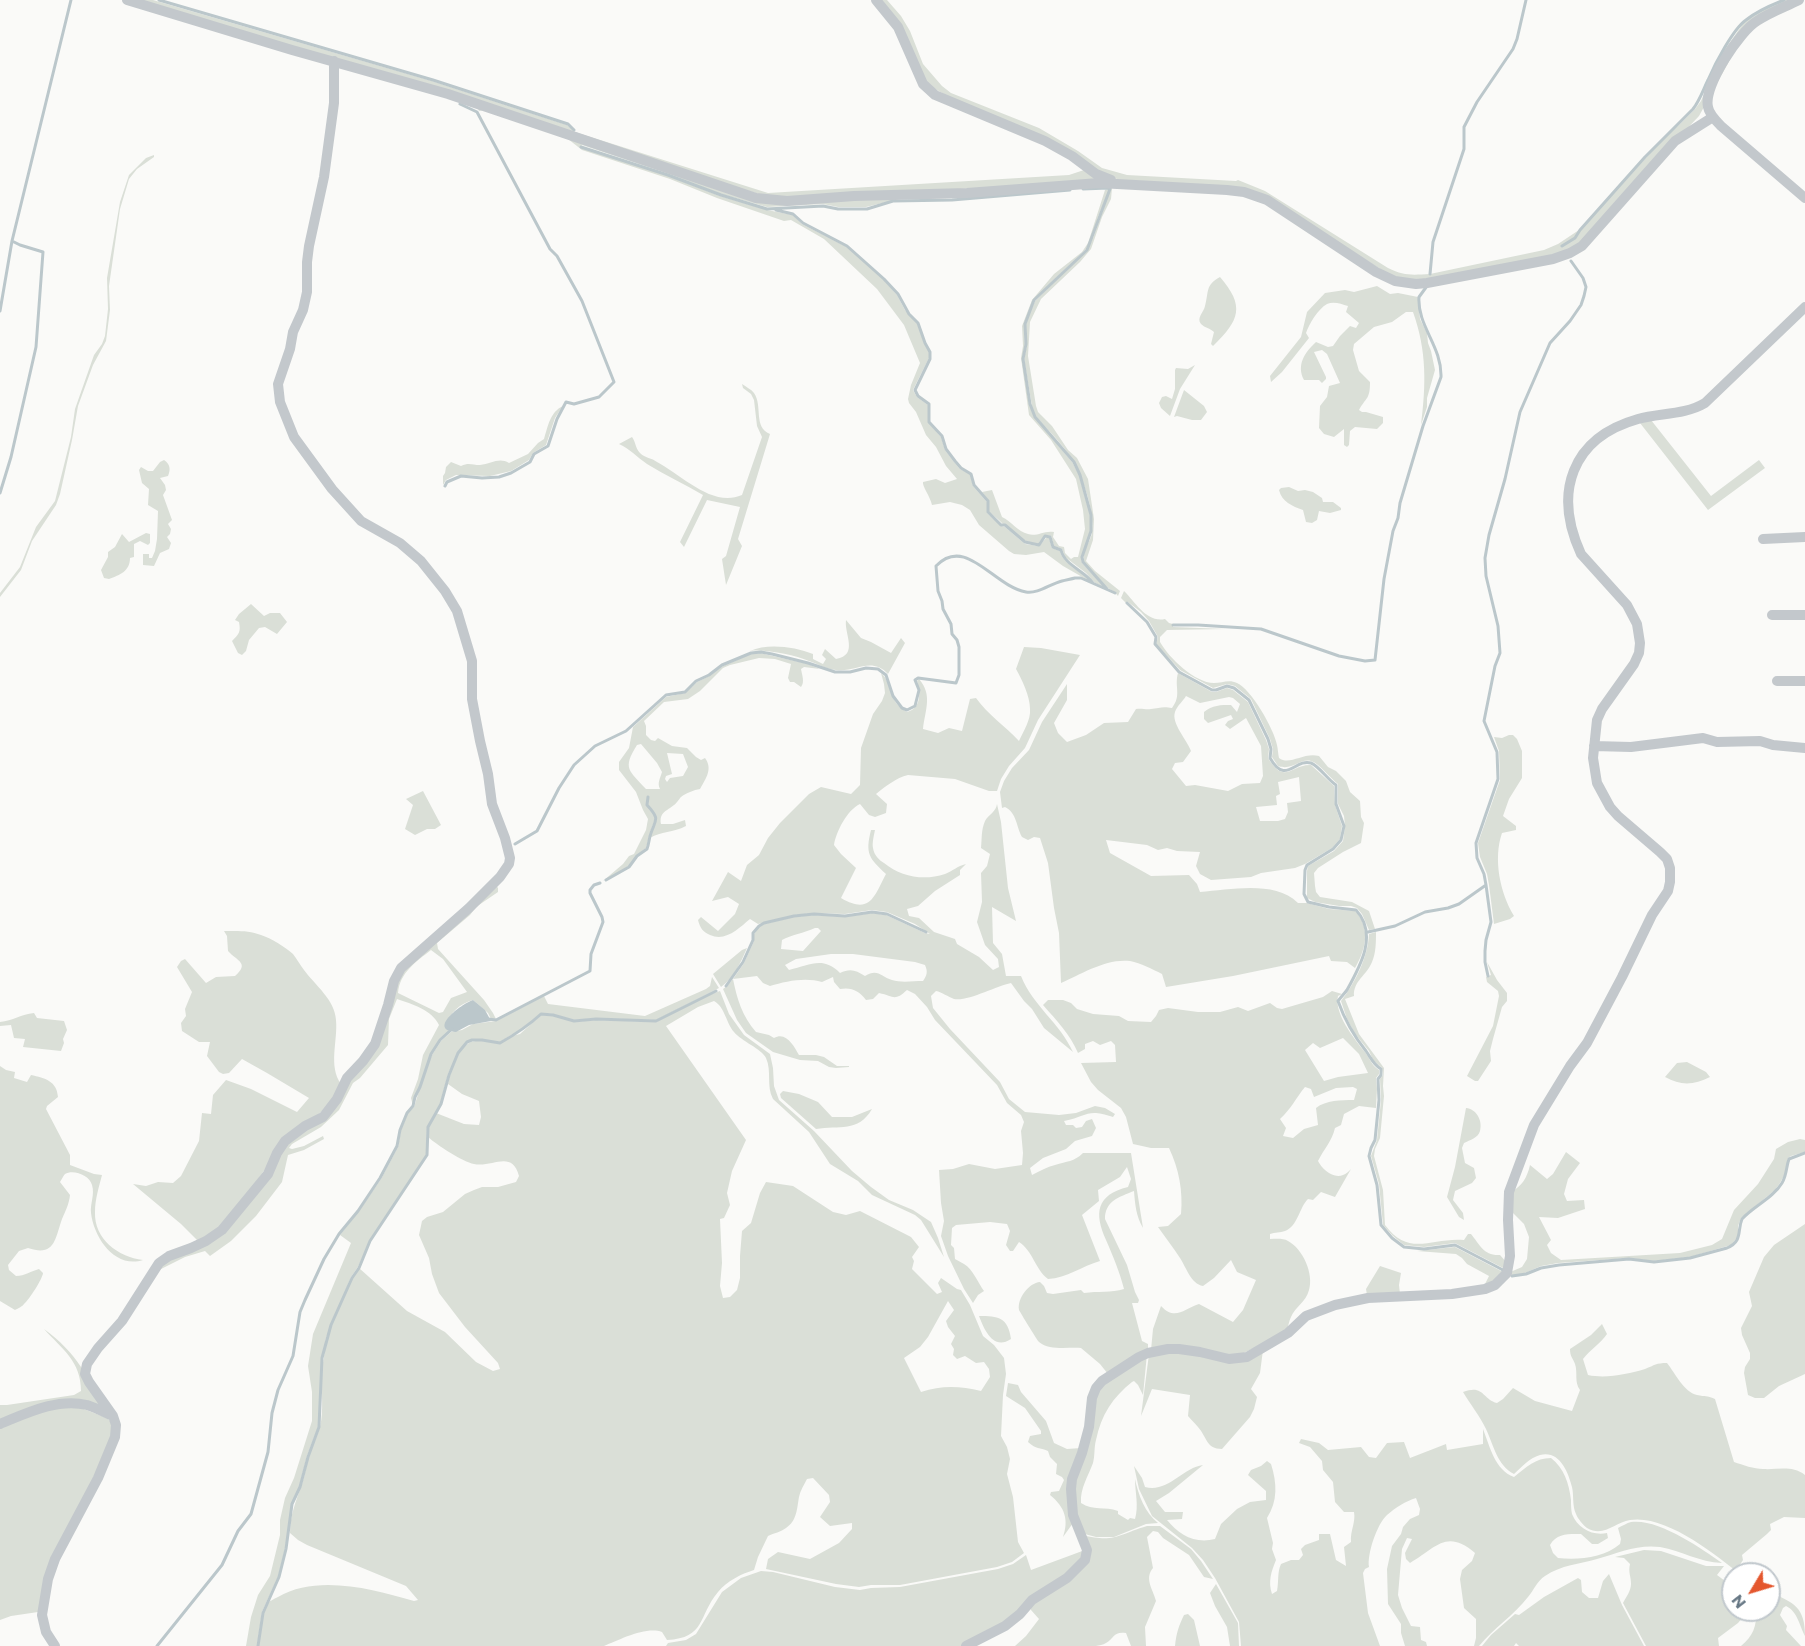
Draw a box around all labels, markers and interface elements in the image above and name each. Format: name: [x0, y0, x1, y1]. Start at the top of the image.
north arrow: [1721, 1562, 1781, 1622]
text: N: [1727, 1592, 1749, 1613]

